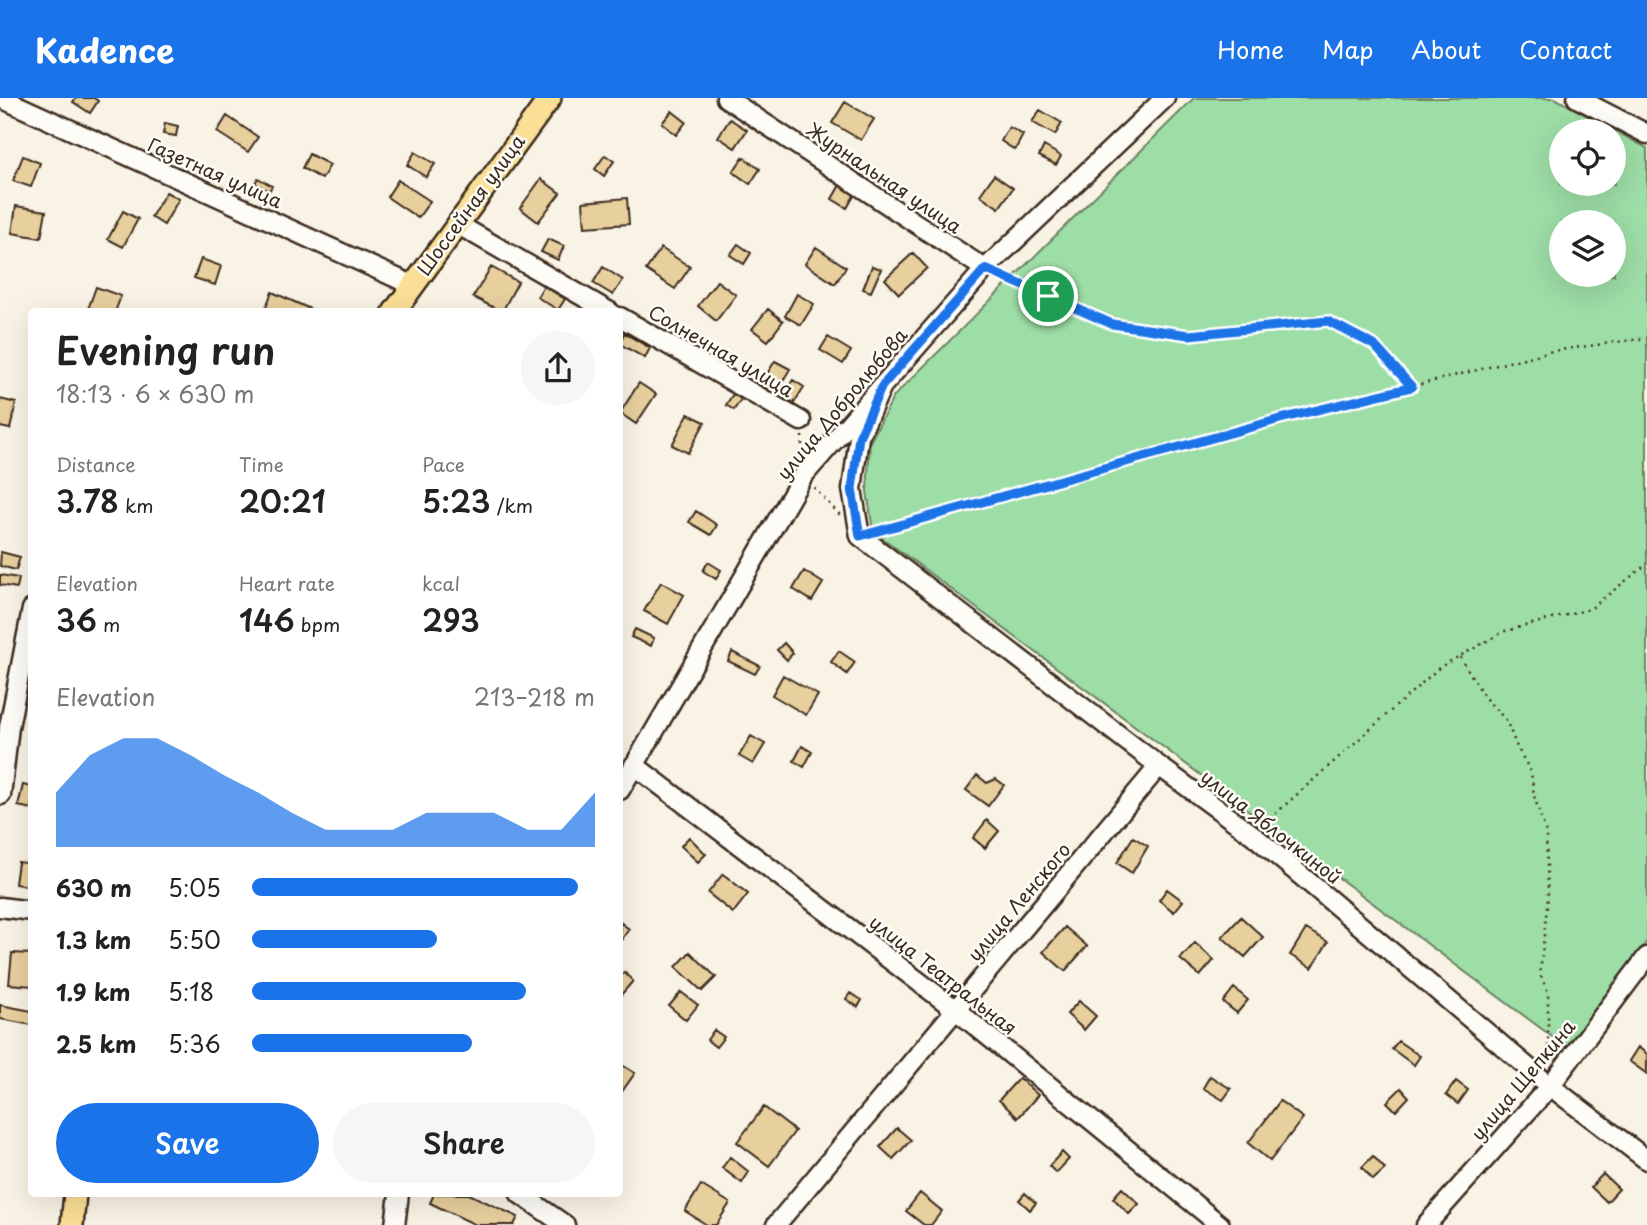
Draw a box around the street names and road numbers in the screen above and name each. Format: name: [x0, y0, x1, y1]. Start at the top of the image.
street label: Журнальная улица: [801, 115, 968, 240]
street label: Шоссейная улица: [409, 128, 531, 281]
street label: Газетная улица: [144, 130, 287, 214]
street label: Солнечная улица: [644, 297, 799, 403]
street label: улица Добролюбова: [769, 321, 913, 485]
street label: улица Яблочкиной: [1195, 762, 1348, 890]
street label: улица Ленского: [960, 836, 1076, 967]
street label: улица Театральная: [864, 908, 1023, 1041]
street label: улица Щепкина: [1463, 1013, 1581, 1146]

